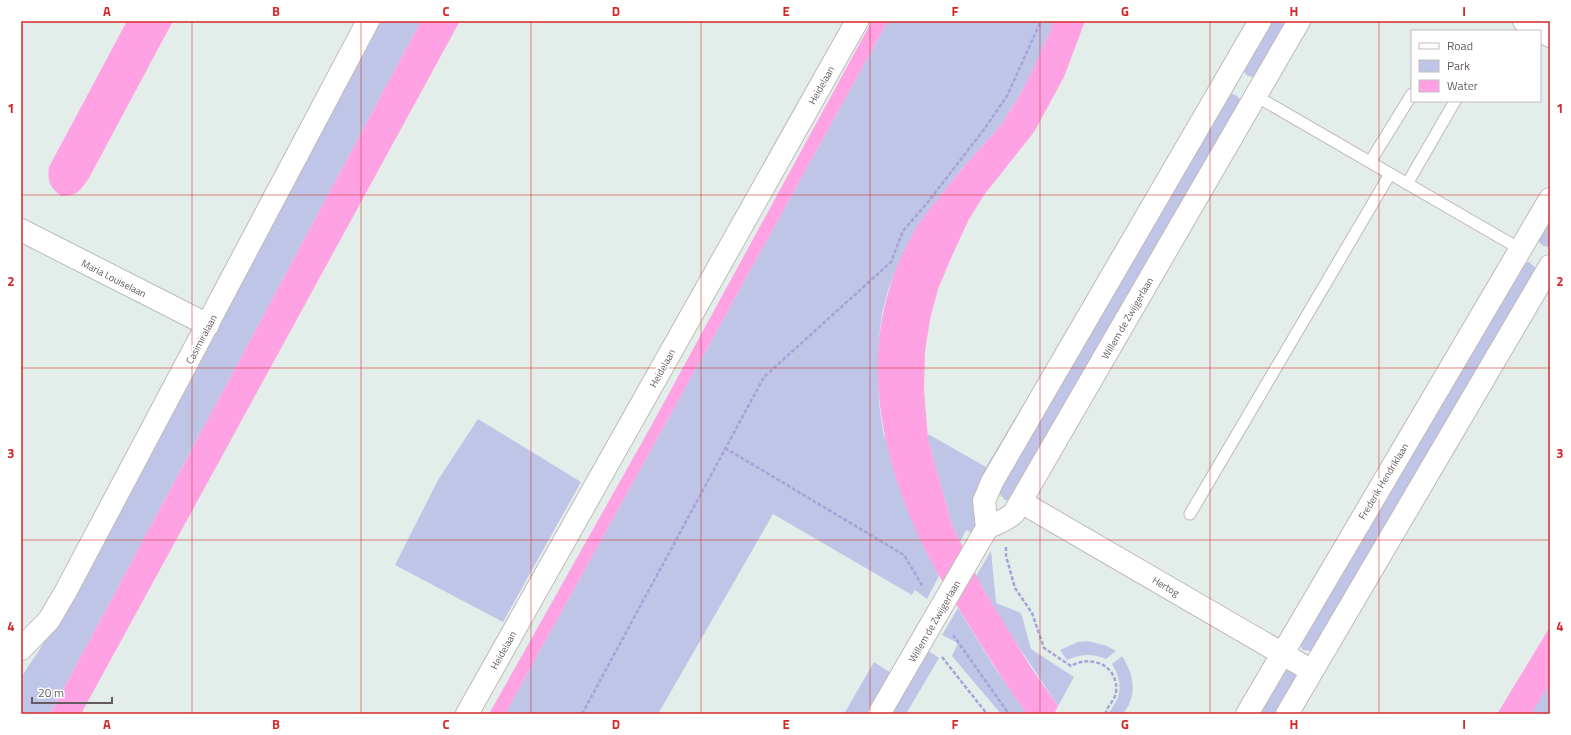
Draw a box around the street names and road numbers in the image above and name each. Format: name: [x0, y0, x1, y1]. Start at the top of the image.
street label: Heidelaan: [805, 63, 838, 107]
street label: Maria Louiselaan: [79, 256, 149, 301]
street label: Willem de Zwijgerlaan: [1098, 274, 1157, 362]
street label: Casimiralaan: [182, 312, 221, 367]
street label: Heidelaan: [646, 346, 679, 390]
street label: Frederik Hendriklaan: [1355, 440, 1412, 522]
street label: Hertog: [1149, 573, 1182, 600]
street label: Willem de Zwijgerlaan: [905, 577, 964, 665]
street label: Heidelaan: [487, 628, 520, 672]

